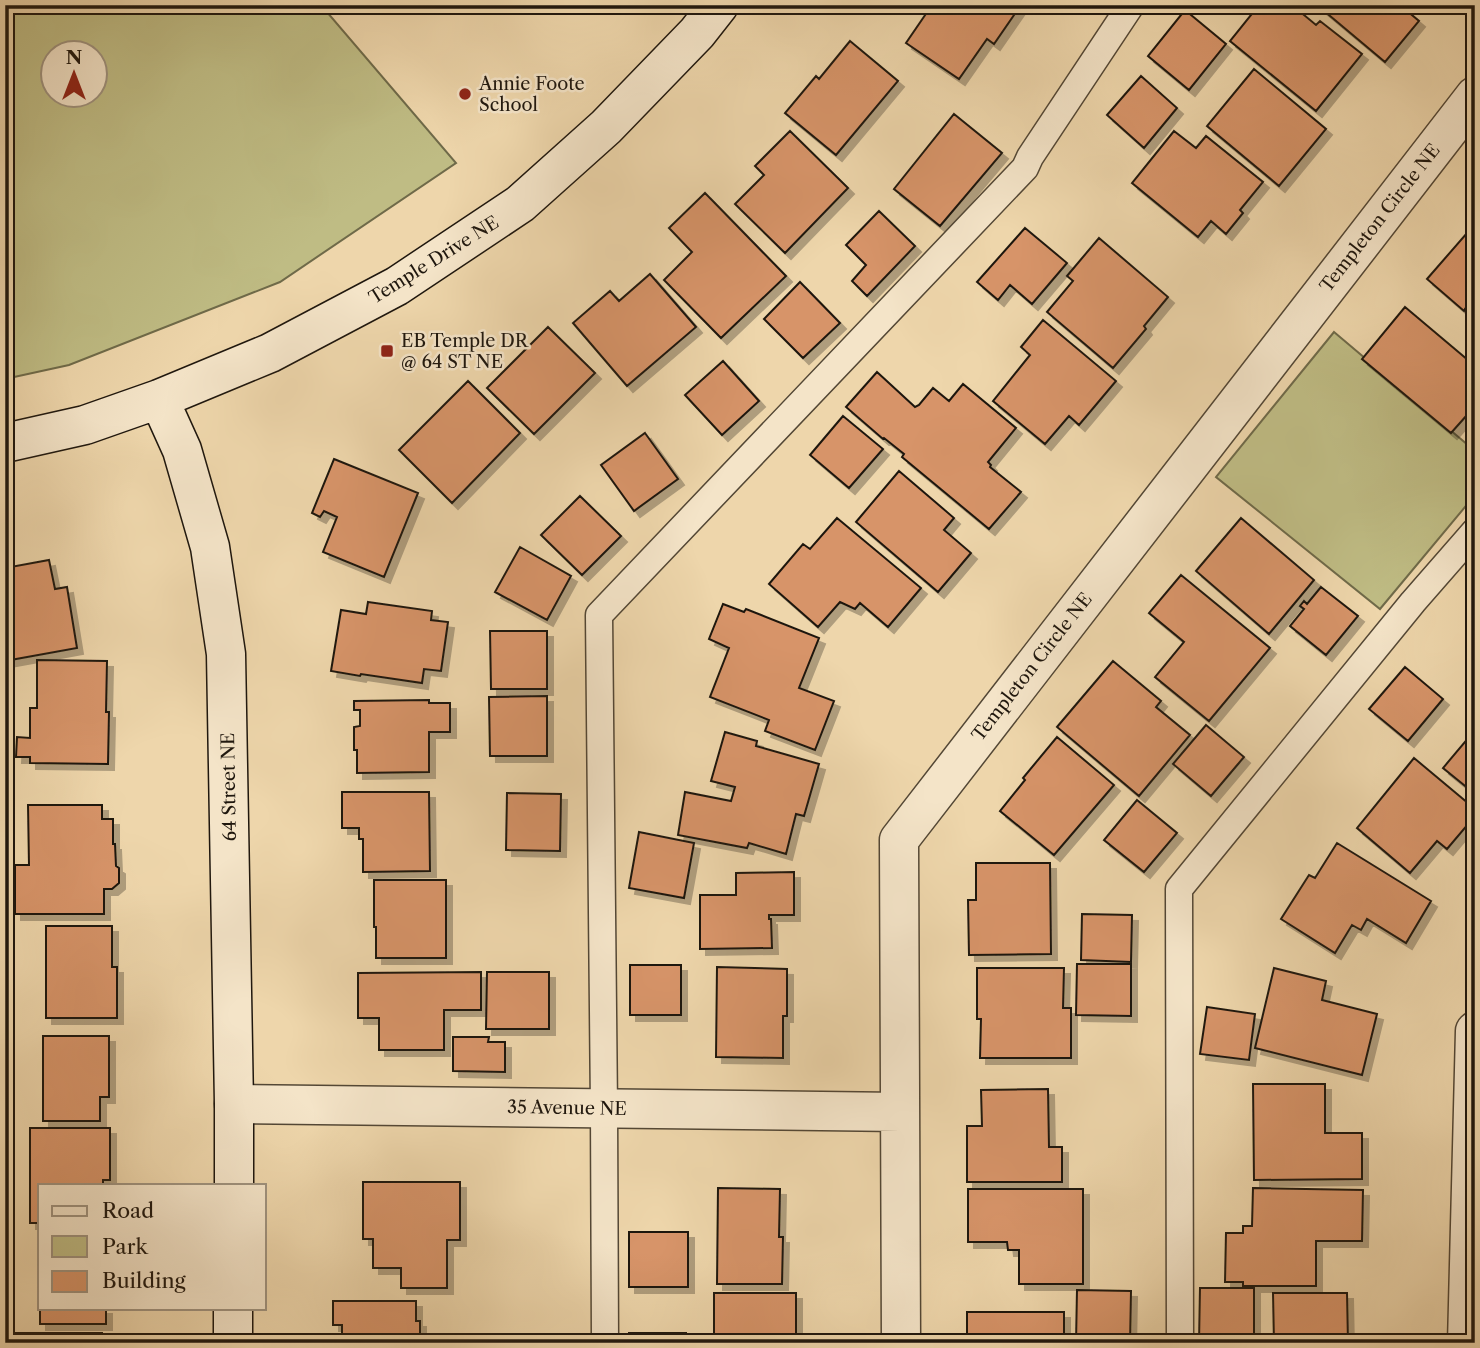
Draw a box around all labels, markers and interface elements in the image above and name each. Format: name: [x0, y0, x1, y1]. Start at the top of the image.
north arrow: [38, 38, 108, 108]
text: N: [66, 46, 82, 69]
place label: Annie Foote School: [478, 73, 585, 116]
marker: Annie Foote School: [457, 86, 473, 102]
street label: Templeton Circle NE: [1315, 139, 1445, 297]
street label: Temple Drive NE: [365, 211, 503, 309]
place label: EB Temple DR @ 64 ST NE: [401, 330, 529, 373]
marker: EB Temple DR @ 64 ST NE: [379, 343, 395, 359]
street label: Templeton Circle NE: [967, 588, 1097, 746]
street label: 64 Street NE: [217, 732, 241, 842]
street label: 35 Avenue NE: [507, 1096, 627, 1120]
legend: [38, 1184, 266, 1310]
text: Road: [102, 1198, 154, 1223]
text: Park: [102, 1234, 148, 1259]
text: Building: [102, 1268, 187, 1293]

